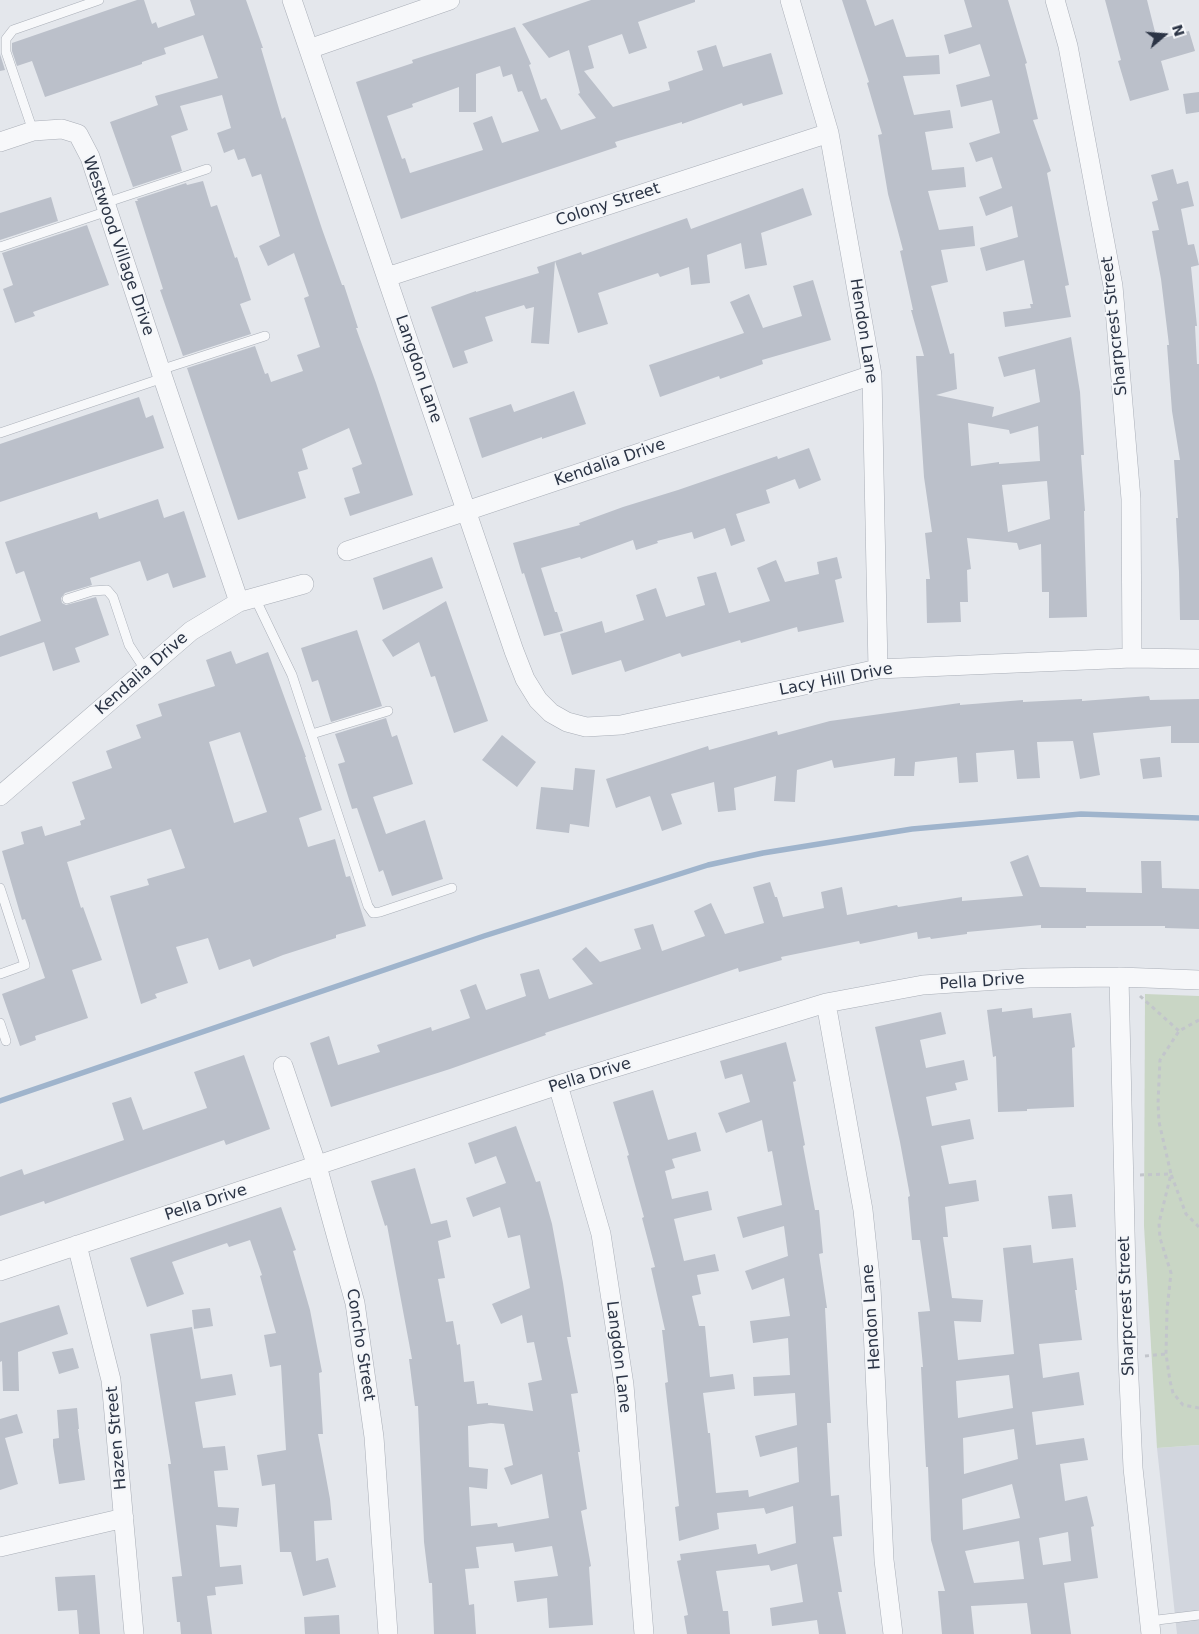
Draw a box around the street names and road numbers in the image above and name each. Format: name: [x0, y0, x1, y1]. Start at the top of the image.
street label: Westwood Village Drive: [78, 154, 158, 338]
street label: Colony Street: [553, 179, 663, 231]
street label: Sharpcrest Street: [1098, 255, 1132, 397]
street label: Hendon Lane: [845, 277, 881, 385]
street label: Langdon Lane: [391, 313, 445, 425]
street label: Kendalia Drive: [552, 435, 668, 491]
street label: Kendalia Drive: [92, 629, 192, 719]
street label: Lacy Hill Drive: [778, 660, 894, 700]
street label: Pella Drive: [939, 969, 1025, 995]
street label: Pella Drive: [546, 1054, 634, 1098]
street label: Pella Drive: [162, 1181, 250, 1225]
street label: Sharpcrest Street: [1115, 1236, 1139, 1376]
street label: Hendon Lane: [859, 1264, 885, 1370]
street label: Concho Street: [342, 1287, 378, 1403]
street label: Langdon Lane: [602, 1300, 634, 1414]
street label: Hazen Street: [103, 1385, 131, 1491]

